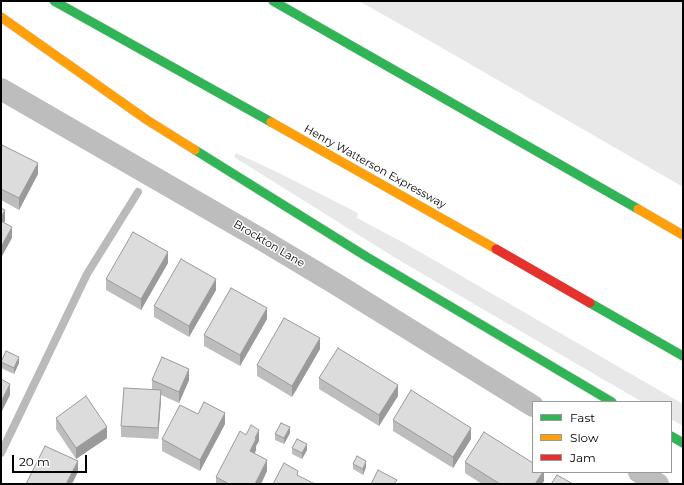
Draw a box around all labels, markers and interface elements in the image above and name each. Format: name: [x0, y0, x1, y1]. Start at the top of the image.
street label: Henry Watterson Expressway: [302, 122, 448, 212]
street label: Brockton Lane: [231, 218, 307, 270]
legend: [532, 401, 672, 473]
text: Fast: [570, 410, 595, 425]
text: Slow: [570, 430, 599, 445]
scale bar: [14, 447, 89, 473]
text: Jam: [570, 450, 596, 465]
text: 20 m: [19, 454, 50, 469]

